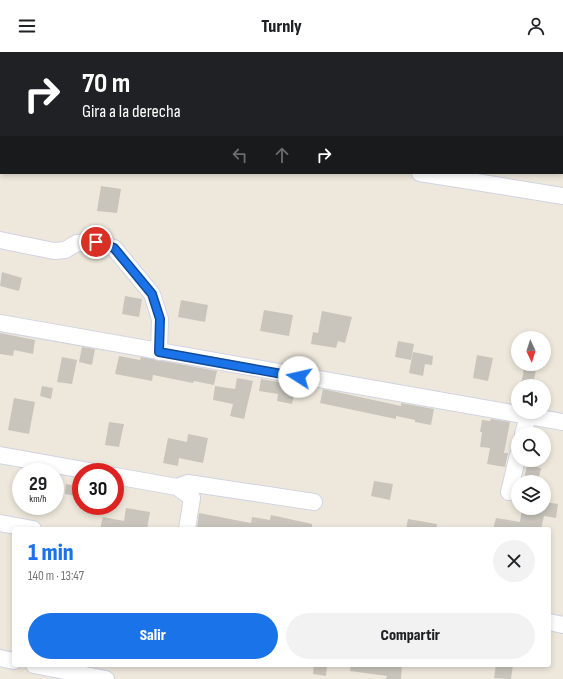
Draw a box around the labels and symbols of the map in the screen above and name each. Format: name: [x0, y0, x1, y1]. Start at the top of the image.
pin: [79, 225, 113, 259]
north arrow: [511, 331, 551, 371]
position arrow: [278, 356, 320, 398]
speed limit sign: 30: [72, 463, 124, 515]

